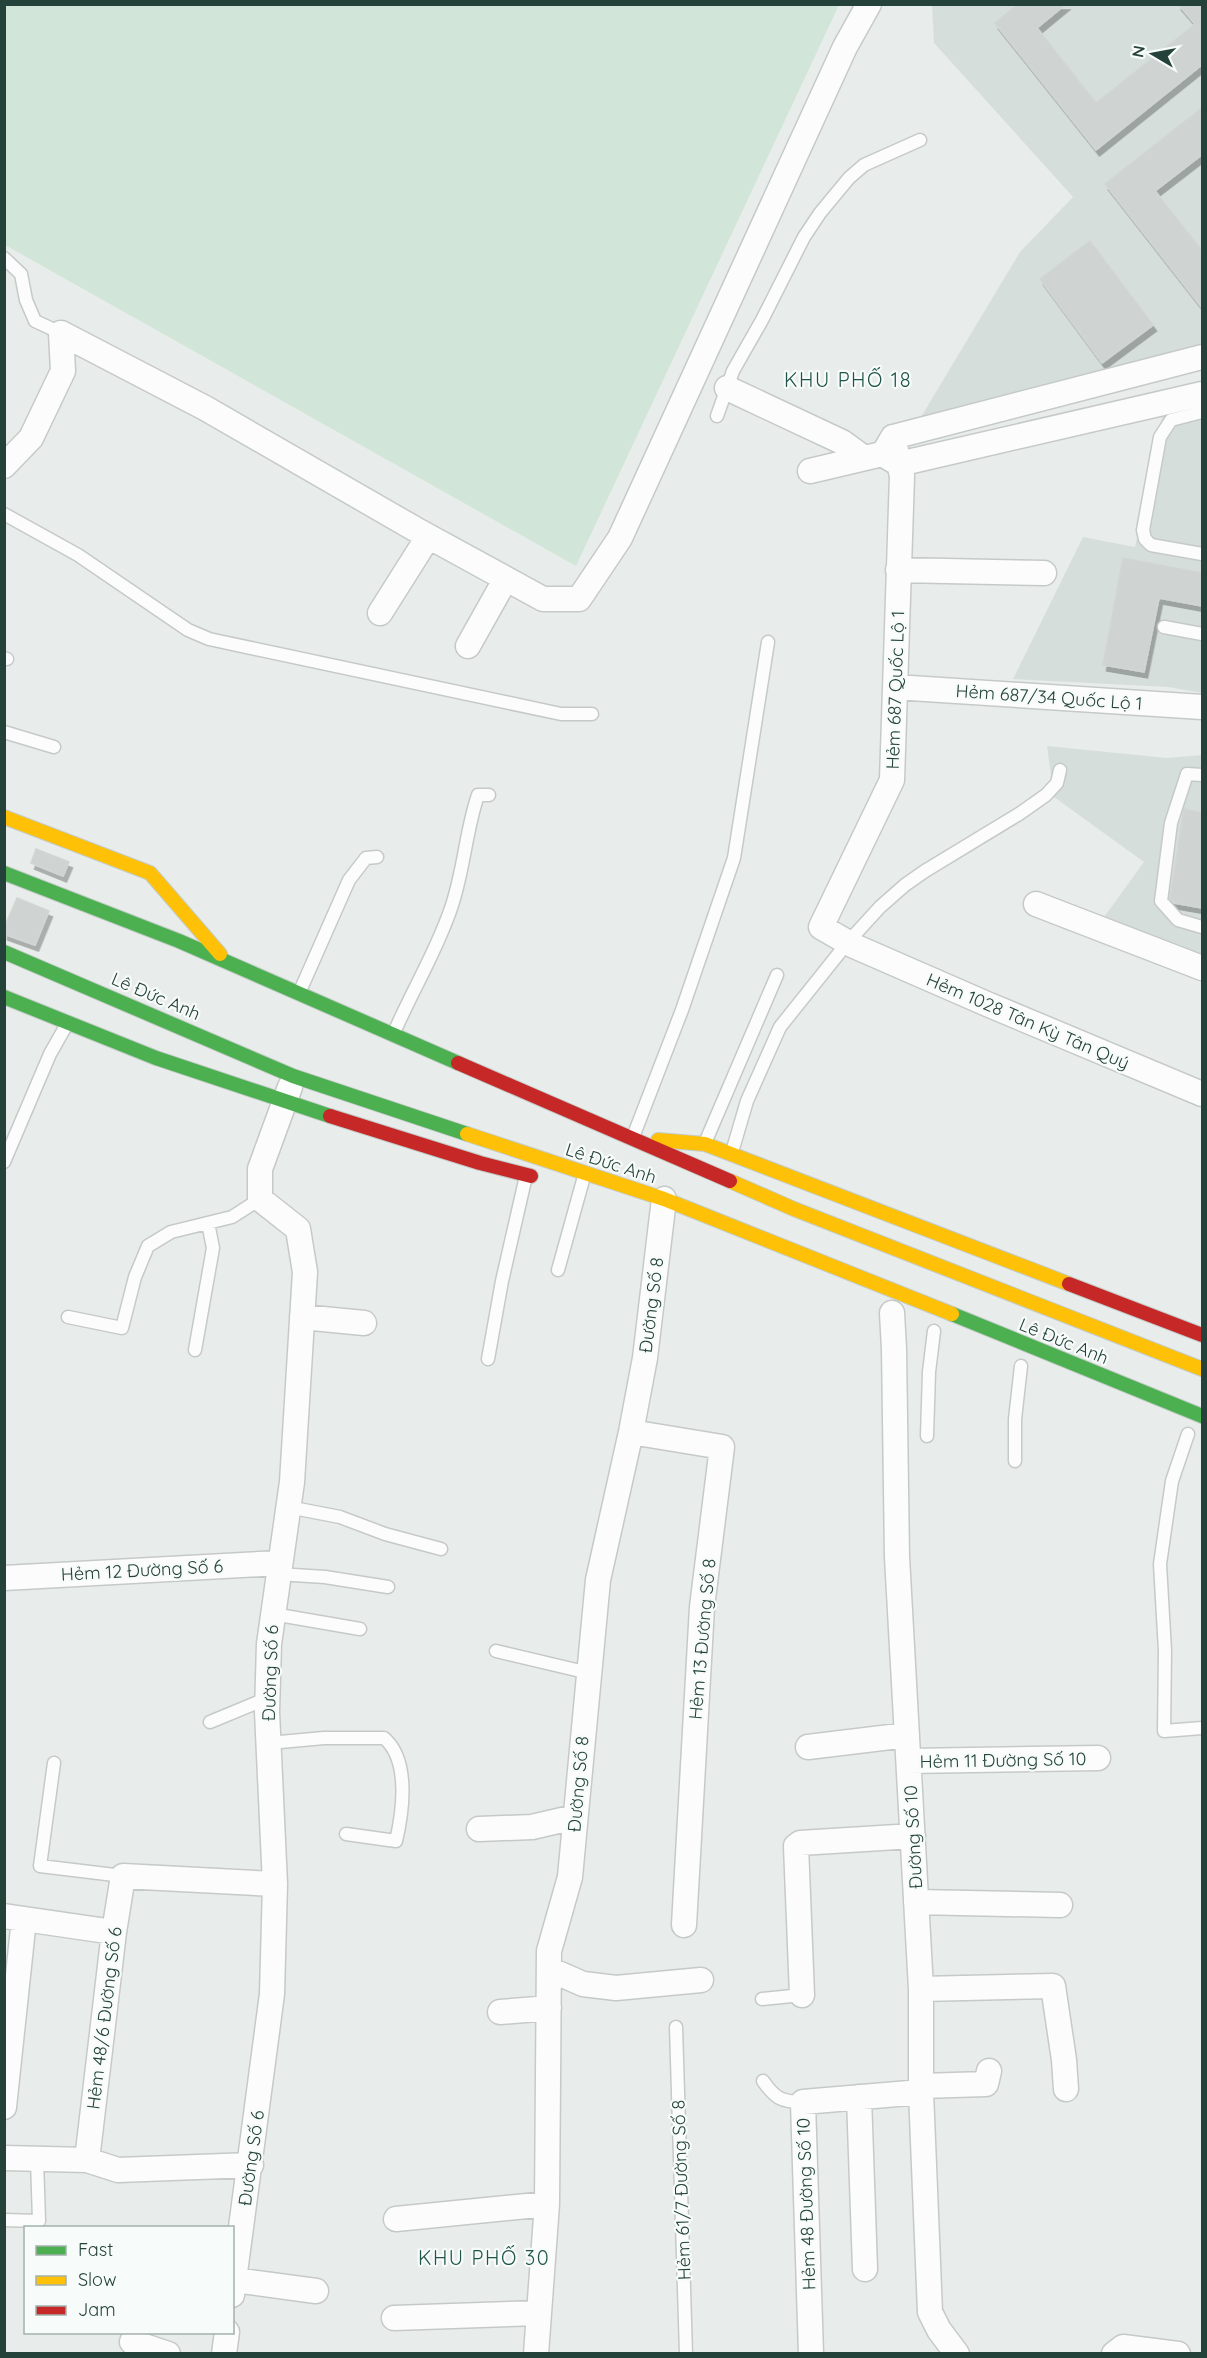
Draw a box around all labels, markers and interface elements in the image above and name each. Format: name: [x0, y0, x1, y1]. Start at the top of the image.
north arrow: [1123, 24, 1183, 84]
text: N: [1127, 44, 1149, 59]
district label: KHU PHỐ 18: [784, 367, 912, 392]
street label: Hẻm 687 Quốc Lộ 1: [881, 610, 909, 770]
street label: Hẻm 687/34 Quốc Lộ 1: [955, 679, 1143, 715]
street label: Lê Đức Anh: [108, 967, 204, 1025]
street label: Hẻm 1028 Tân Kỳ Tân Quý: [923, 968, 1133, 1074]
street label: Lê Đức Anh: [563, 1137, 659, 1189]
street label: Đường Số 8: [634, 1256, 668, 1354]
street label: Lê Đức Anh: [1016, 1313, 1112, 1369]
street label: Hẻm 12 Đường Số 6: [60, 1554, 224, 1586]
street label: Hẻm 13 Đường Số 8: [683, 1557, 721, 1721]
street label: Đường Số 6: [257, 1624, 283, 1721]
street label: Đường Số 8: [562, 1735, 594, 1833]
street label: Hẻm 11 Đường Số 10: [920, 1747, 1086, 1773]
street label: Đường Số 10: [899, 1785, 927, 1889]
street label: Hẻm 48/6 Đường Số 6: [81, 1925, 127, 2111]
street label: Hẻm 61/7 Đường Số 8: [666, 2099, 696, 2281]
street label: Đường Số 6: [233, 2108, 269, 2207]
street label: Hẻm 48 Đường Số 10: [791, 2117, 821, 2291]
legend: [24, 2226, 234, 2334]
text: Fast: [78, 2238, 113, 2261]
district label: KHU PHỐ 30: [418, 2245, 550, 2270]
text: Slow: [78, 2268, 116, 2291]
text: Jam: [78, 2298, 116, 2321]

